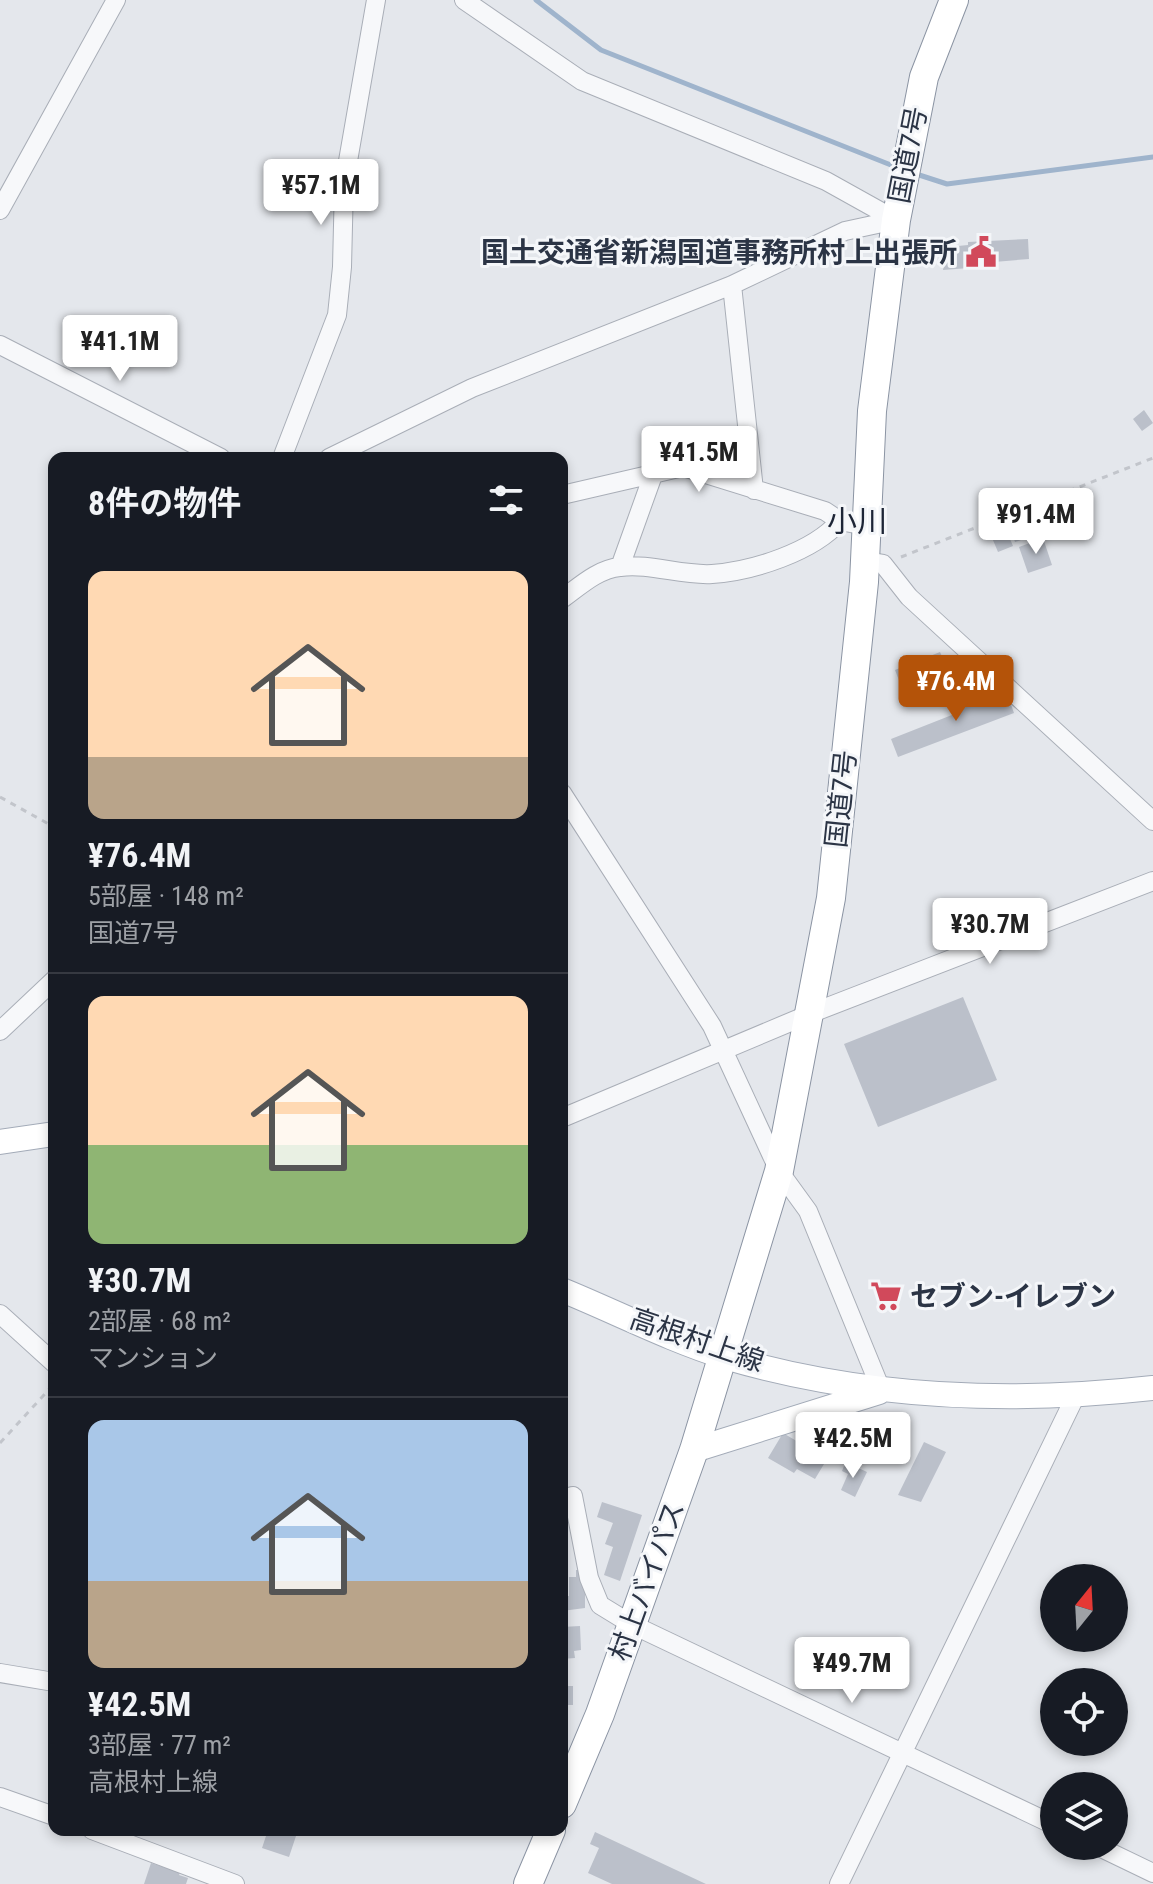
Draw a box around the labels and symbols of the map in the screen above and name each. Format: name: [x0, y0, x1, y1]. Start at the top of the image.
street label: 国道7号: [882, 104, 934, 206]
pin: ¥57.1M: [256, 159, 386, 227]
public building icon: 国土交通省新潟国道事務所村上出張所: [964, 235, 998, 269]
place label: 国土交通省新潟国道事務所村上出張所: [481, 236, 957, 269]
pin: ¥41.1M: [55, 315, 185, 383]
pin: ¥41.5M: [634, 426, 764, 494]
pin: ¥91.4M: [971, 488, 1101, 556]
district label: 小川: [827, 504, 887, 539]
pin: ¥76.4M: [891, 655, 1021, 723]
street label: 国道7号: [819, 749, 863, 849]
pin: ¥30.7M: [925, 898, 1055, 966]
supermarket icon: セブン-イレブン: [869, 1279, 903, 1313]
place label: セブン-イレブン: [910, 1280, 1116, 1313]
street label: 高根村上線: [625, 1302, 769, 1378]
pin: ¥42.5M: [788, 1412, 918, 1480]
street label: 村上バイパス: [603, 1497, 691, 1665]
north arrow: [1040, 1564, 1128, 1652]
pin: ¥49.7M: [787, 1637, 917, 1705]

